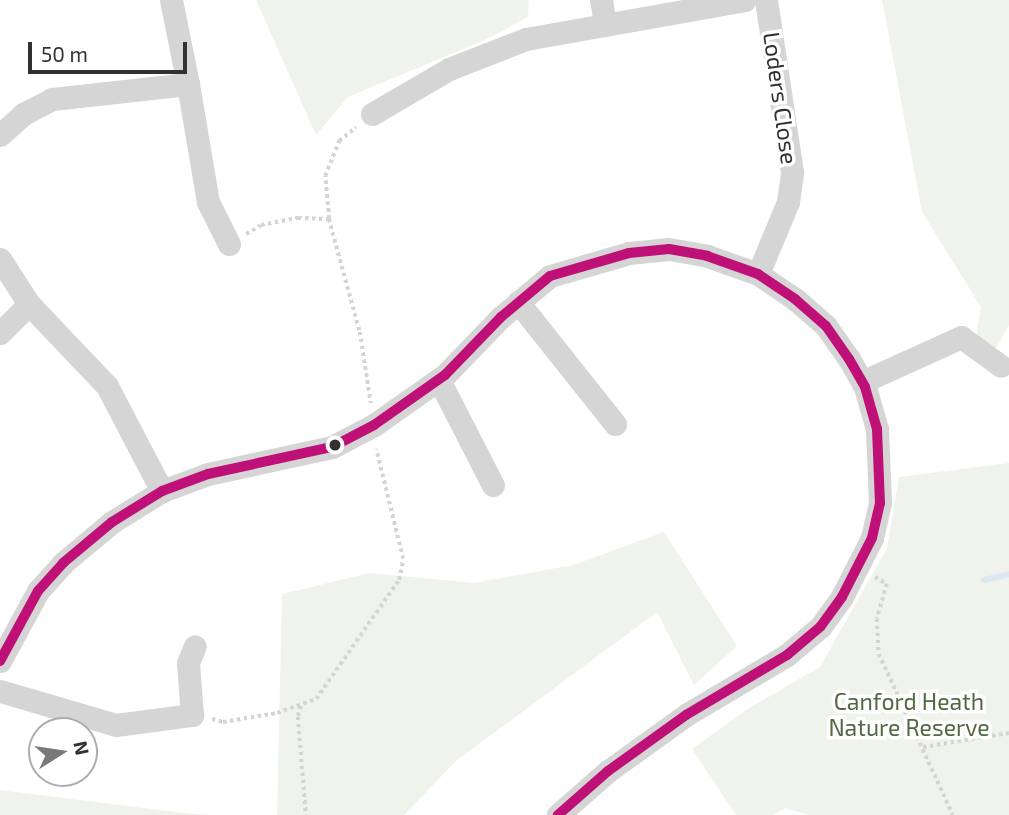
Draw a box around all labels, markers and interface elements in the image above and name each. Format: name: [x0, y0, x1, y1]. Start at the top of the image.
scale bar: [32, 28, 191, 72]
street label: Loders Close: [758, 30, 804, 166]
text: 50 m: [41, 41, 88, 66]
unlabelled marker: [328, 438, 342, 452]
park label: Canford Heath Nature Reserve: [828, 687, 990, 741]
north arrow: [28, 717, 98, 787]
text: N: [69, 739, 95, 757]

